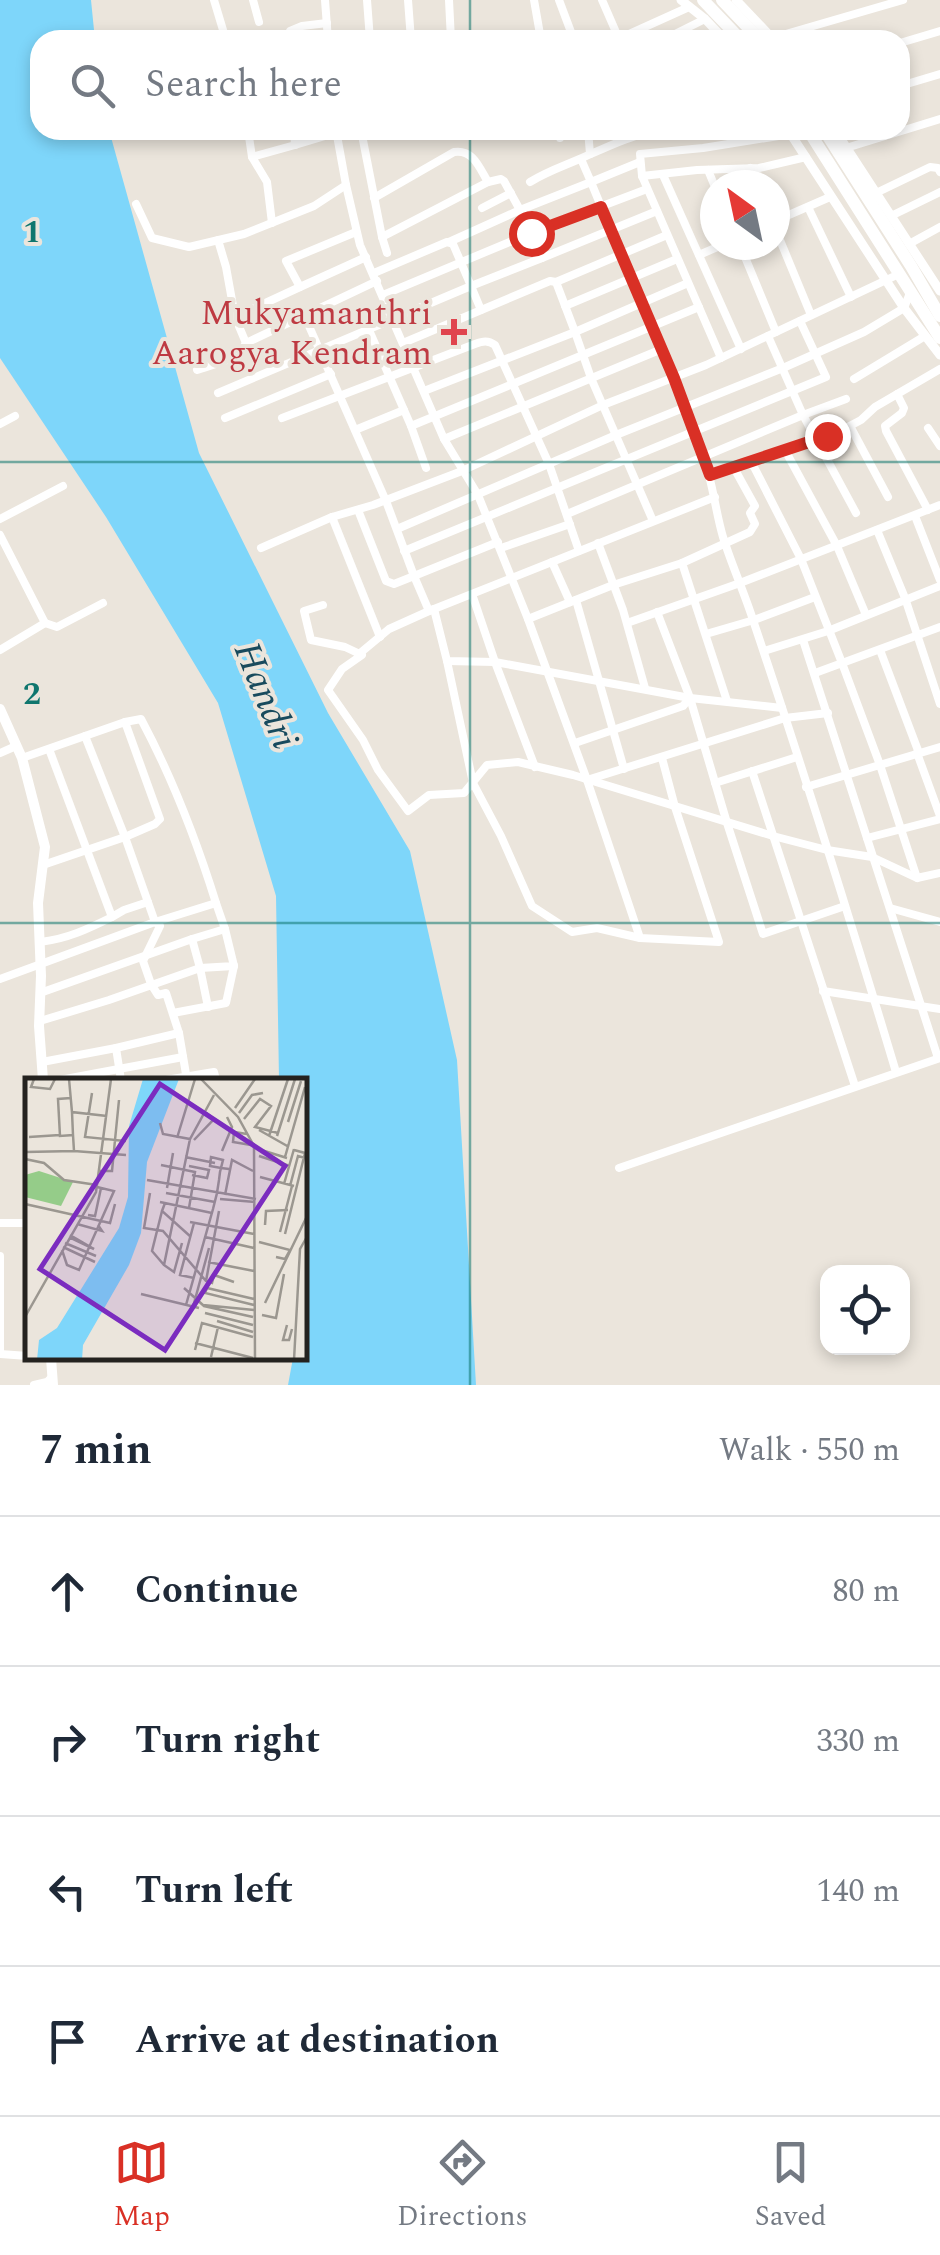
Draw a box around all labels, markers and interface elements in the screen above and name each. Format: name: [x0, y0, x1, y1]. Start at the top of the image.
search box: [30, 30, 910, 140]
text: Search here: [145, 56, 342, 114]
icon: search: [65, 58, 120, 113]
north arrow: [700, 170, 790, 260]
text: 1: [23, 208, 41, 257]
route start: [509, 211, 555, 257]
place label: Mukyamanthri Aarogya Kendram: [152, 287, 432, 380]
marker: Mukyamanthri Aarogya Kendram: [441, 319, 467, 345]
route end: [805, 414, 851, 460]
water label: Handri: [217, 633, 313, 758]
text: 2: [23, 670, 41, 719]
inset map: [25, 1078, 308, 1360]
map controls: [820, 1265, 910, 1355]
button: locate: [820, 1265, 910, 1355]
text: 7 min: [40, 1419, 152, 1482]
text: Walk · 550 m: [719, 1426, 900, 1475]
text: Continue: [135, 1562, 298, 1620]
icon: ahead: [40, 1564, 95, 1619]
text: 80 m: [832, 1567, 900, 1616]
text: Turn right: [135, 1712, 320, 1770]
icon: right: [40, 1714, 95, 1769]
text: 330 m: [816, 1717, 900, 1766]
text: Turn left: [135, 1862, 293, 1920]
icon: left: [40, 1864, 95, 1919]
text: 140 m: [816, 1867, 900, 1916]
text: Arrive at destination: [135, 2012, 499, 2070]
icon: arrive: [40, 2014, 95, 2069]
tab: Map: [114, 2135, 170, 2238]
tab: Directions: [397, 2135, 528, 2238]
tab: Saved: [755, 2135, 826, 2238]

